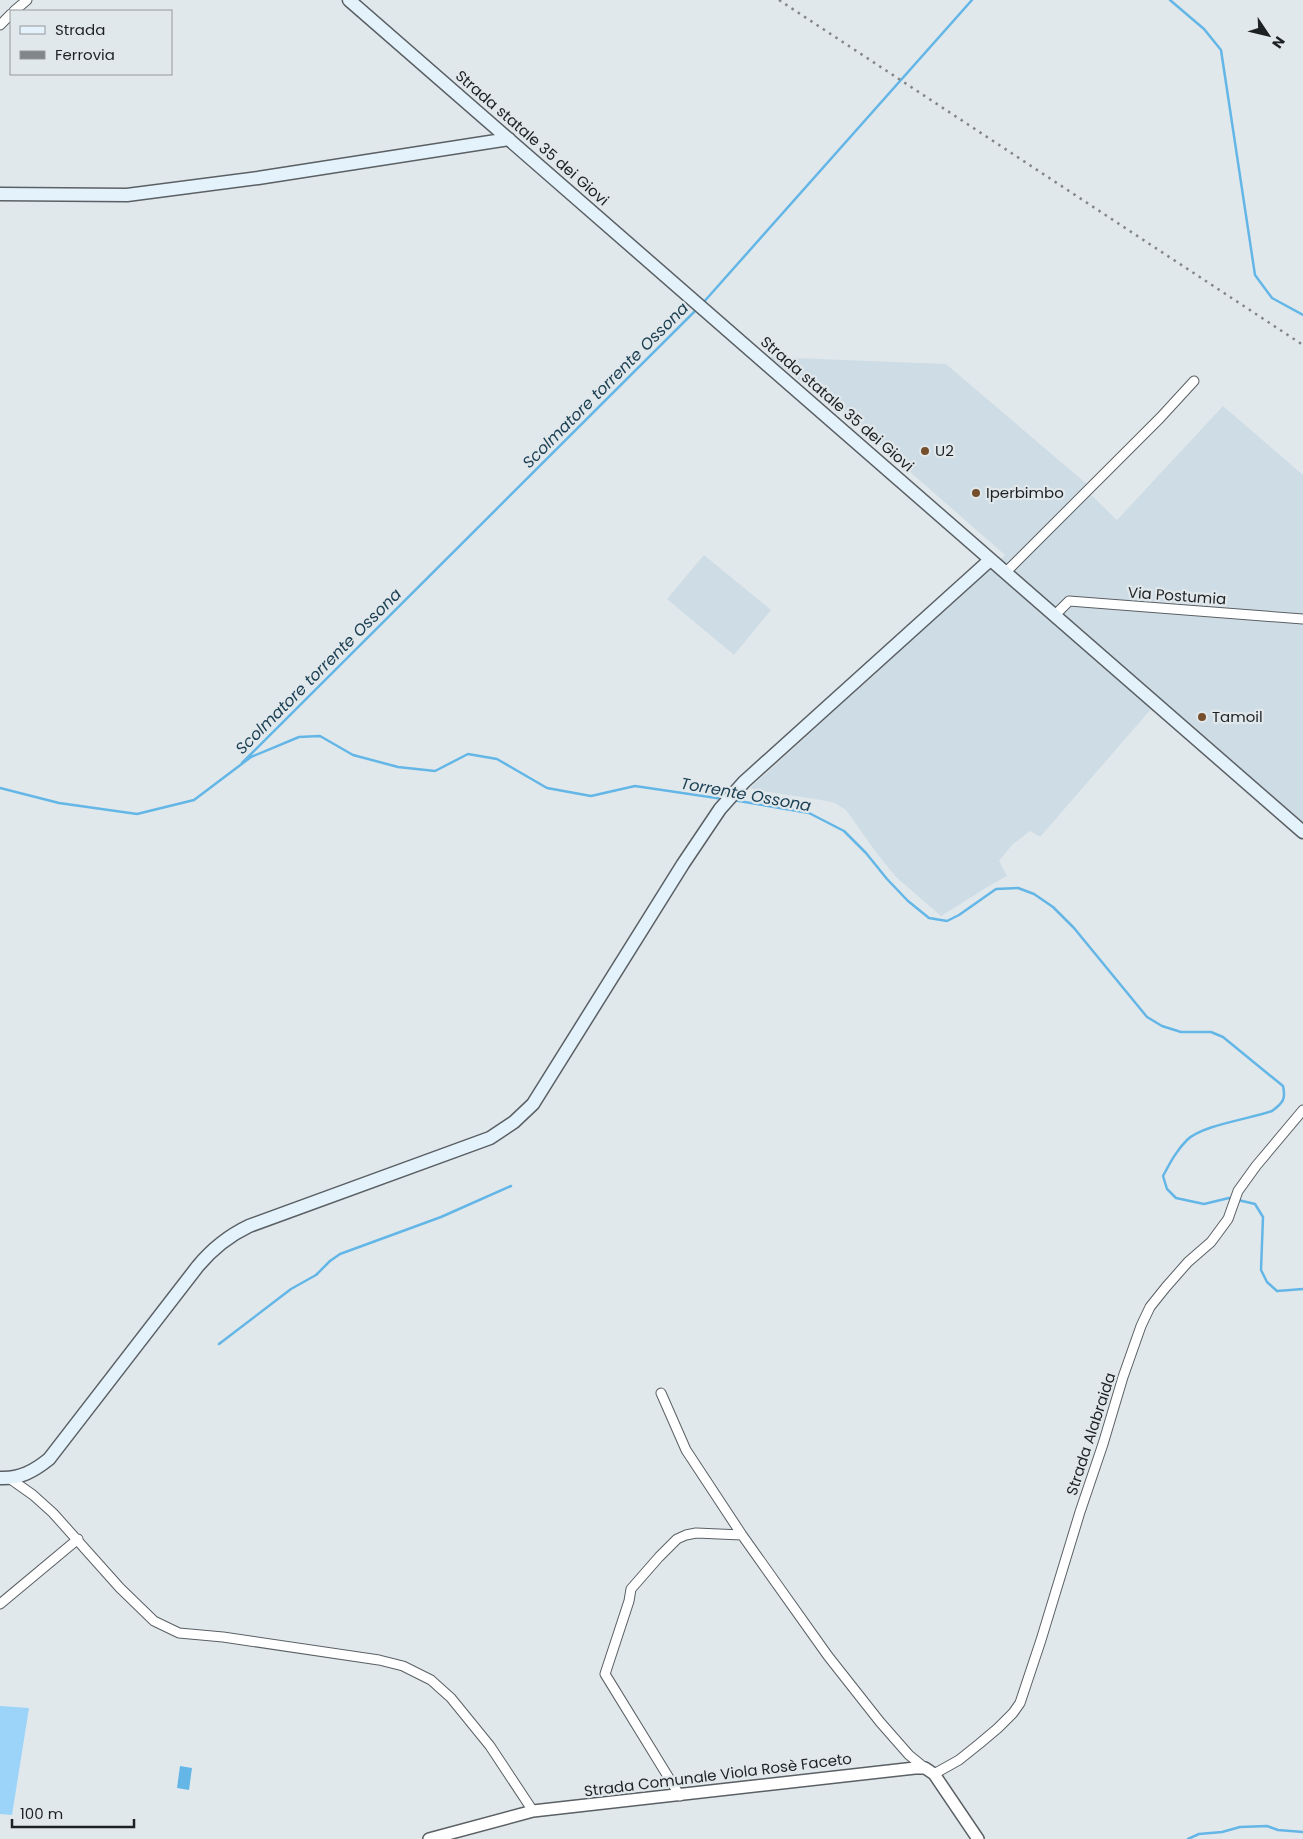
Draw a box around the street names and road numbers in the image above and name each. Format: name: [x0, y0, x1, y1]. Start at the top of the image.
street label: Strada statale 35 dei Giovi: [451, 65, 613, 210]
street label: Strada statale 35 dei Giovi: [756, 331, 918, 476]
street label: Via Postumia: [1127, 582, 1227, 609]
street label: Strada Alabraida: [1061, 1370, 1120, 1498]
street label: Strada Comunale Viola Rosè Faceto: [583, 1748, 853, 1801]

